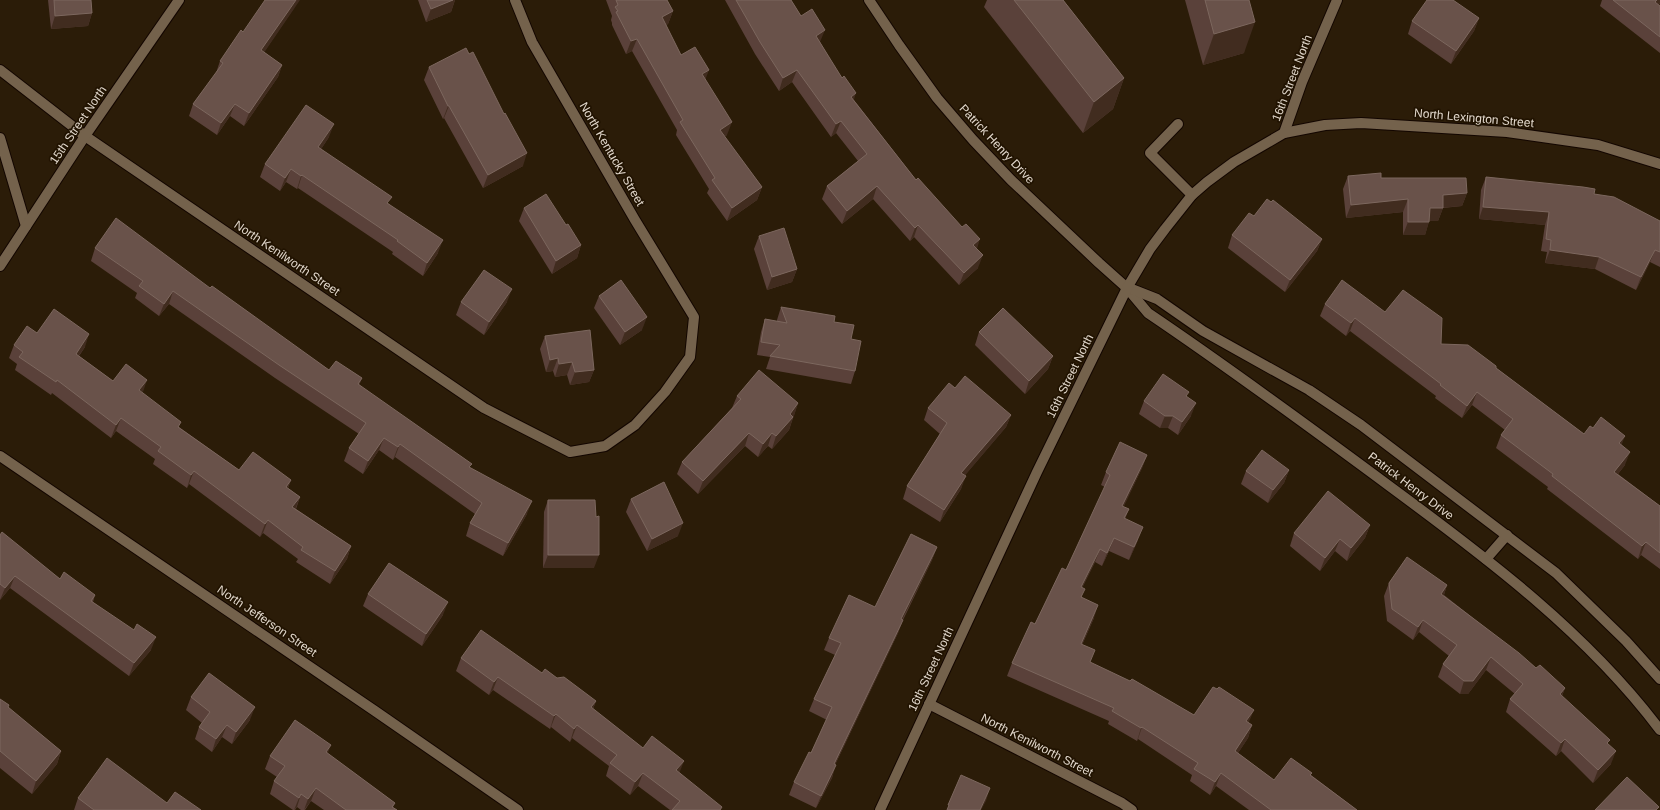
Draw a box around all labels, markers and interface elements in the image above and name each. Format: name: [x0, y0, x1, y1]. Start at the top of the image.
street label: 16th Street North: [1269, 33, 1315, 123]
street label: 15th Street North: [47, 83, 109, 167]
street label: North Kentucky Street: [577, 100, 648, 209]
street label: Patrick Henry Drive: [957, 101, 1038, 187]
street label: North Lexington Street: [1414, 106, 1535, 130]
street label: North Kenilworth Street: [232, 218, 343, 299]
street label: 16th Street North: [1044, 332, 1096, 420]
street label: Patrick Henry Drive: [1366, 449, 1457, 523]
street label: North Jefferson Street: [215, 582, 320, 660]
street label: 16th Street North: [905, 625, 957, 713]
street label: North Kenilworth Street: [979, 711, 1096, 780]

